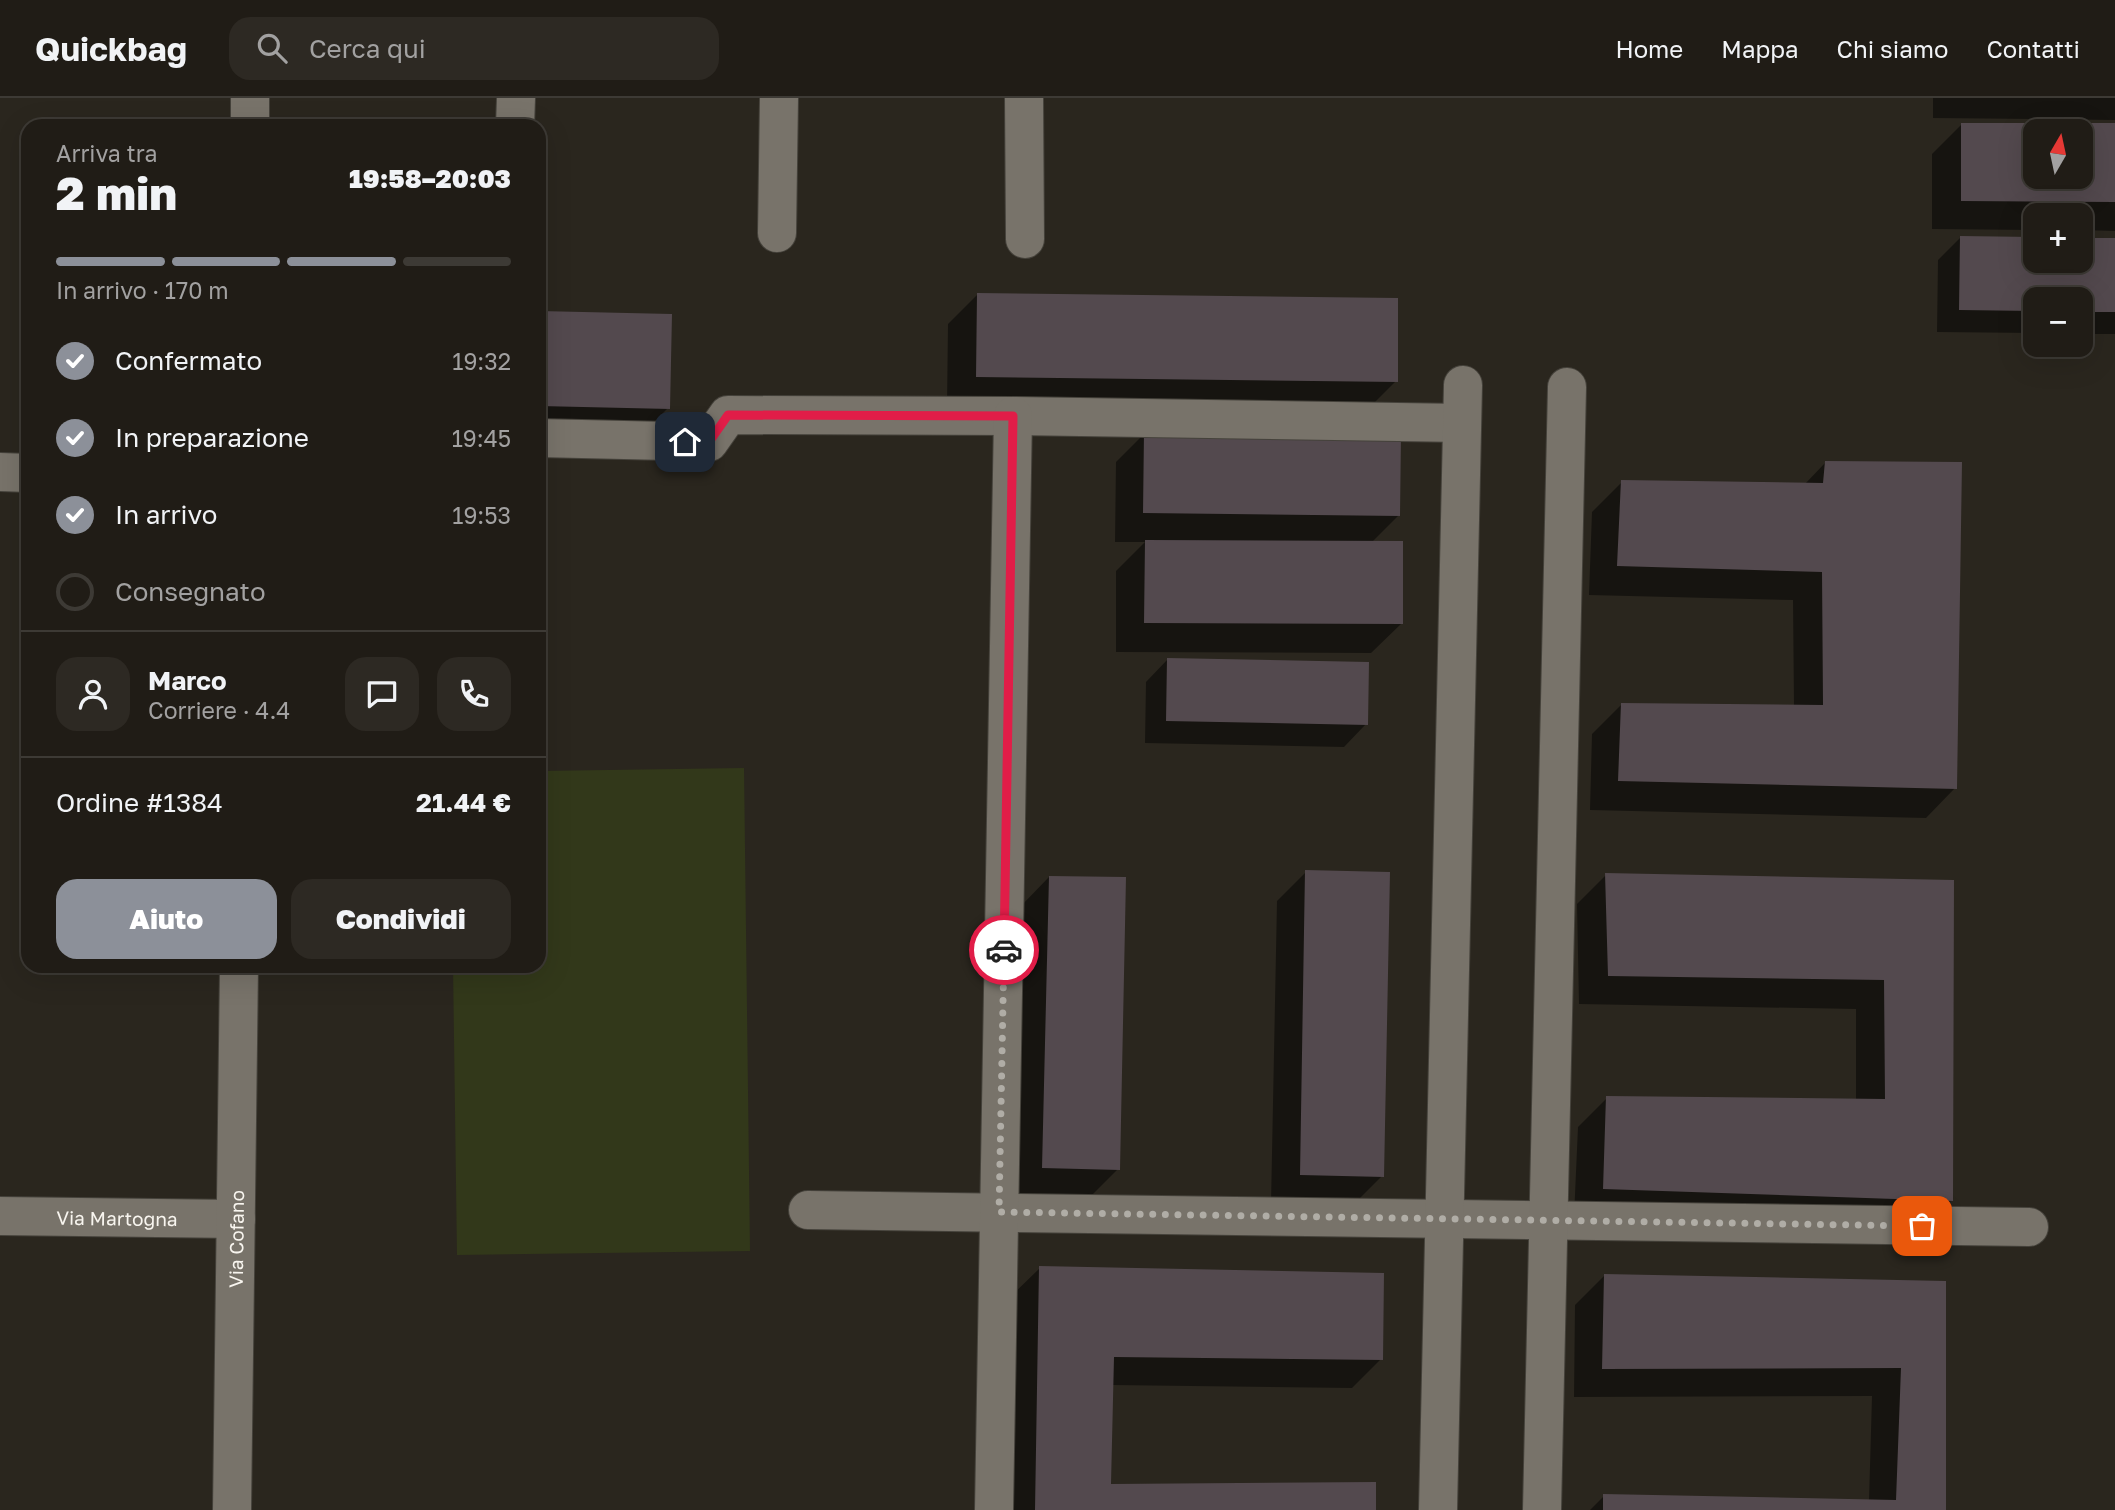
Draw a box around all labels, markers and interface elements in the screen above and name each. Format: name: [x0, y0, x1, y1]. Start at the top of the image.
search box: [229, 17, 719, 80]
text: Quickbag: [35, 29, 187, 68]
icon: search: [253, 29, 291, 67]
text: Cerca qui: [309, 33, 426, 64]
text: Home: [1615, 34, 1683, 63]
text: Mappa: [1721, 34, 1799, 63]
text: Chi siamo: [1837, 34, 1948, 63]
text: Contatti: [1986, 34, 2080, 63]
north arrow: [2023, 119, 2093, 189]
map controls: [2023, 119, 2093, 357]
text: Arriva tra: [56, 139, 157, 167]
text: 19:58–20:03: [349, 163, 511, 194]
text: 2 min: [56, 165, 177, 220]
button: +: [2023, 203, 2093, 273]
text: In arrivo · 170 m: [56, 276, 229, 304]
button: −: [2023, 287, 2093, 357]
icon: check: [56, 342, 94, 380]
text: Confermato: [115, 345, 262, 376]
text: 19:32: [452, 347, 511, 375]
pin: [655, 412, 715, 472]
icon: check: [56, 419, 94, 457]
text: In preparazione: [115, 422, 309, 453]
icon: home: [666, 423, 704, 461]
text: 19:45: [452, 424, 511, 452]
icon: check: [56, 496, 94, 534]
text: In arrivo: [115, 499, 217, 530]
text: 19:53: [452, 501, 511, 529]
text: Consegnato: [115, 576, 266, 607]
button: person: [56, 657, 130, 731]
button: chat: [345, 657, 419, 731]
button: phone: [437, 657, 511, 731]
text: Marco: [148, 665, 227, 696]
text: Corriere · 4.4: [148, 696, 290, 724]
text: Ordine #1384: [56, 787, 223, 818]
text: 21.44 €: [416, 787, 511, 818]
button: Aiuto: [56, 879, 277, 959]
button: Condividi: [291, 879, 511, 959]
courier: [969, 915, 1039, 985]
icon: car: [985, 931, 1023, 969]
street label: Via Cofano: [223, 1190, 248, 1288]
pin: [1892, 1196, 1952, 1256]
street label: Via Martogna: [56, 1205, 178, 1230]
icon: bag: [1903, 1207, 1941, 1245]

